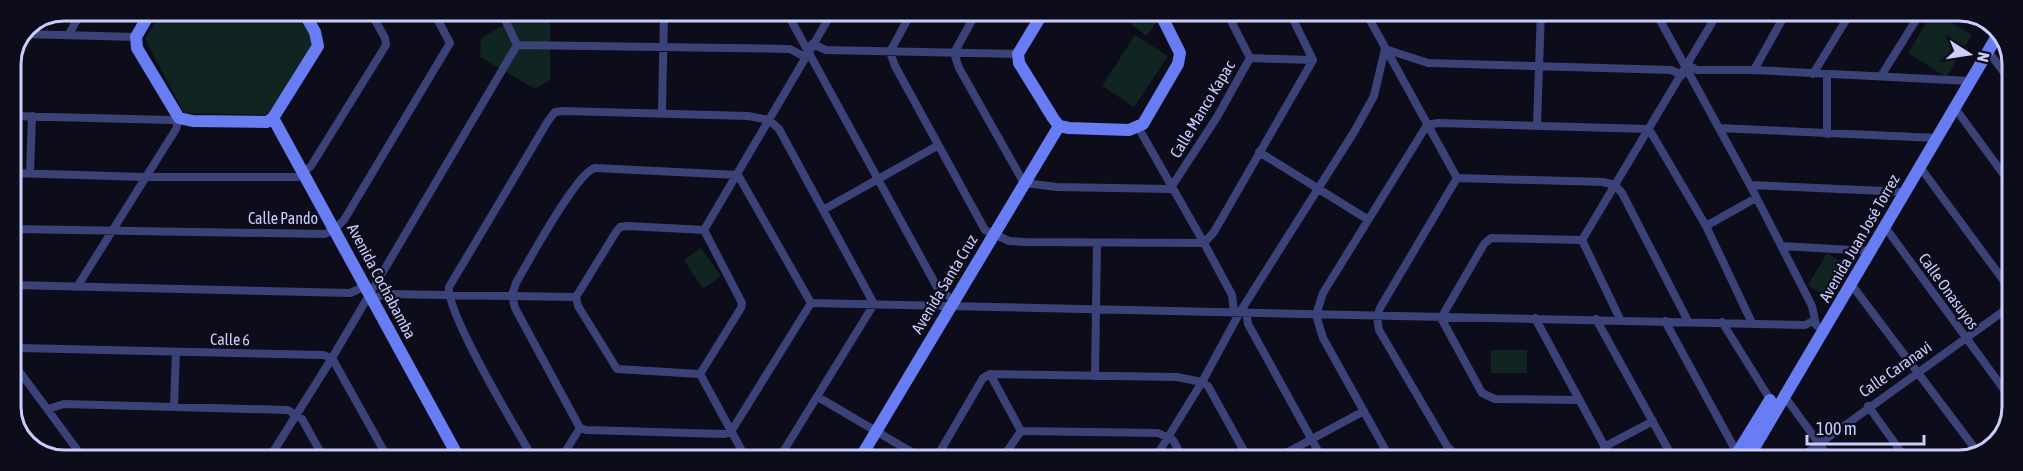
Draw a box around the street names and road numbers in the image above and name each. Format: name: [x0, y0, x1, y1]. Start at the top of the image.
street label: Calle Manco Kapac: [1166, 57, 1239, 161]
street label: Avenida Juan José Torrez: [1815, 171, 1903, 305]
street label: Calle Pando: [248, 209, 318, 227]
street label: Avenida Cochabamba: [344, 220, 420, 342]
street label: Avenida Santa Cruz: [908, 231, 981, 337]
street label: Calle Onasuyos: [1914, 249, 1983, 334]
street label: Calle 6: [210, 330, 250, 348]
street label: Calle Caranavi: [1855, 337, 1935, 401]

